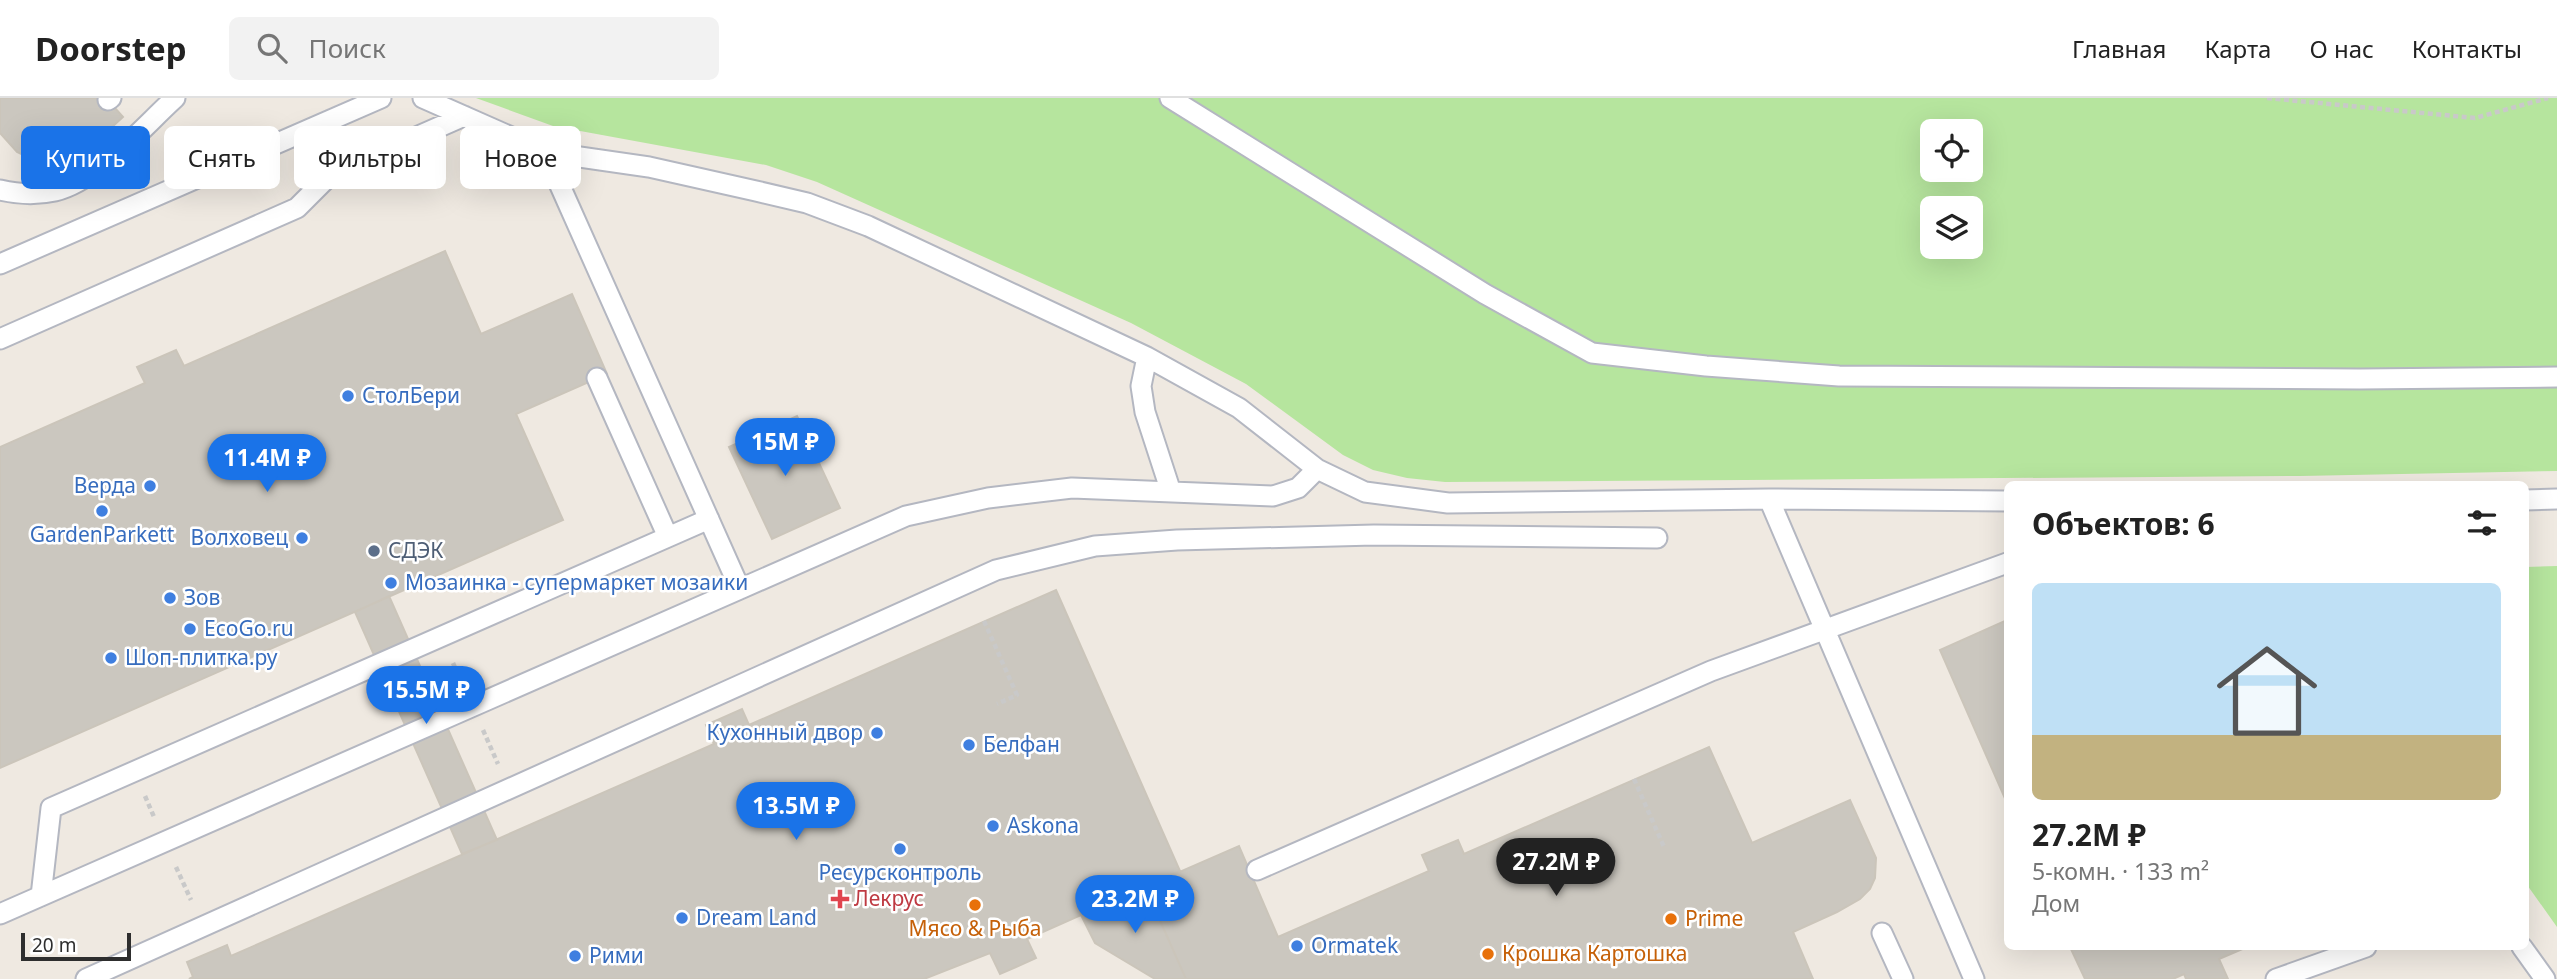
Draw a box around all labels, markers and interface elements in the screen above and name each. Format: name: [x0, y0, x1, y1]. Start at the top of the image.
search box: [229, 17, 719, 80]
text: Doorstep: [35, 26, 187, 71]
icon: search: [253, 29, 291, 67]
text: Поиск: [309, 30, 386, 66]
text: Главная: [2072, 32, 2166, 65]
text: Карта: [2204, 32, 2271, 65]
text: О нас: [2309, 32, 2374, 65]
text: Контакты: [2412, 32, 2522, 65]
map controls: [1920, 119, 1983, 259]
button: locate: [1920, 119, 1983, 182]
chip: Купить: [21, 126, 150, 189]
chip: Снять: [164, 126, 280, 189]
chip: Фильтры: [294, 126, 446, 189]
chip: Новое: [460, 126, 581, 189]
button: layers: [1920, 196, 1983, 259]
place label: СтолБери: [362, 381, 460, 409]
marker: СтолБери: [340, 388, 356, 404]
pin: 15M ₽: [736, 418, 834, 478]
text: 15M ₽: [751, 425, 819, 457]
pin: 11.4M ₽: [202, 434, 332, 494]
text: 11.4M ₽: [223, 441, 311, 473]
place label: Верда: [74, 471, 136, 499]
marker: Верда: [142, 478, 158, 494]
marker: GardenParkett: [94, 503, 110, 519]
text: Объектов: 6: [2032, 503, 2215, 544]
icon: filters: [2463, 504, 2501, 542]
place label: GardenParkett: [30, 520, 175, 548]
place label: Волховец: [190, 523, 288, 551]
marker: Волховец: [294, 530, 310, 546]
place label: СДЭК: [388, 536, 443, 564]
marker: СДЭК: [366, 543, 382, 559]
place label: Мозаинка - супермаркет мозаики: [405, 568, 748, 596]
marker: Мозаинка - супермаркет мозаики: [383, 575, 399, 591]
place label: Зов: [184, 583, 220, 611]
marker: Зов: [162, 590, 178, 606]
place label: EcoGo.ru: [204, 614, 294, 642]
marker: EcoGo.ru: [182, 621, 198, 637]
icon: home: [2204, 628, 2330, 754]
place label: Шоп-плитка.ру: [125, 643, 278, 671]
marker: Шоп-плитка.ру: [103, 650, 119, 666]
pin: 15.5M ₽: [361, 666, 491, 726]
text: 15.5M ₽: [382, 673, 470, 705]
place label: Кухонный двор: [707, 718, 863, 746]
marker: Кухонный двор: [869, 725, 885, 741]
place label: Белфан: [983, 730, 1060, 758]
marker: Белфан: [961, 737, 977, 753]
pin: 13.5M ₽: [731, 782, 861, 842]
text: 13.5M ₽: [752, 789, 840, 821]
place label: Askona: [1007, 811, 1079, 839]
text: 27.2M ₽: [2032, 814, 2146, 855]
marker: Askona: [985, 818, 1001, 834]
pin: 27.2M ₽: [1491, 838, 1621, 898]
marker: Ресурсконтроль: [892, 841, 908, 857]
text: 27.2M ₽: [1512, 845, 1600, 877]
text: 5-комн. · 133 m²: [2032, 855, 2209, 887]
place label: Ресурсконтроль: [818, 858, 982, 886]
pin: 23.2M ₽: [1070, 876, 1200, 935]
text: 23.2M ₽: [1091, 882, 1179, 914]
place label: Лекрус: [854, 884, 924, 912]
text: Дом: [2032, 887, 2080, 919]
marker: Лекрус: [832, 891, 848, 907]
marker: Мясо & Рыба: [967, 897, 983, 913]
place label: Dream Land: [696, 903, 817, 931]
place label: Prime: [1685, 904, 1743, 932]
marker: Dream Land: [674, 910, 690, 926]
marker: Prime: [1663, 911, 1679, 927]
place label: Мясо & Рыба: [909, 914, 1041, 942]
scale bar: [21, 930, 131, 962]
place label: Ormatek: [1311, 931, 1399, 959]
text: 20 m: [32, 932, 76, 958]
marker: Ormatek: [1289, 938, 1305, 954]
place label: Крошка Картошка: [1502, 939, 1687, 967]
place label: Рими: [589, 941, 644, 969]
marker: Крошка Картошка: [1480, 946, 1496, 962]
marker: Рими: [567, 948, 583, 964]

